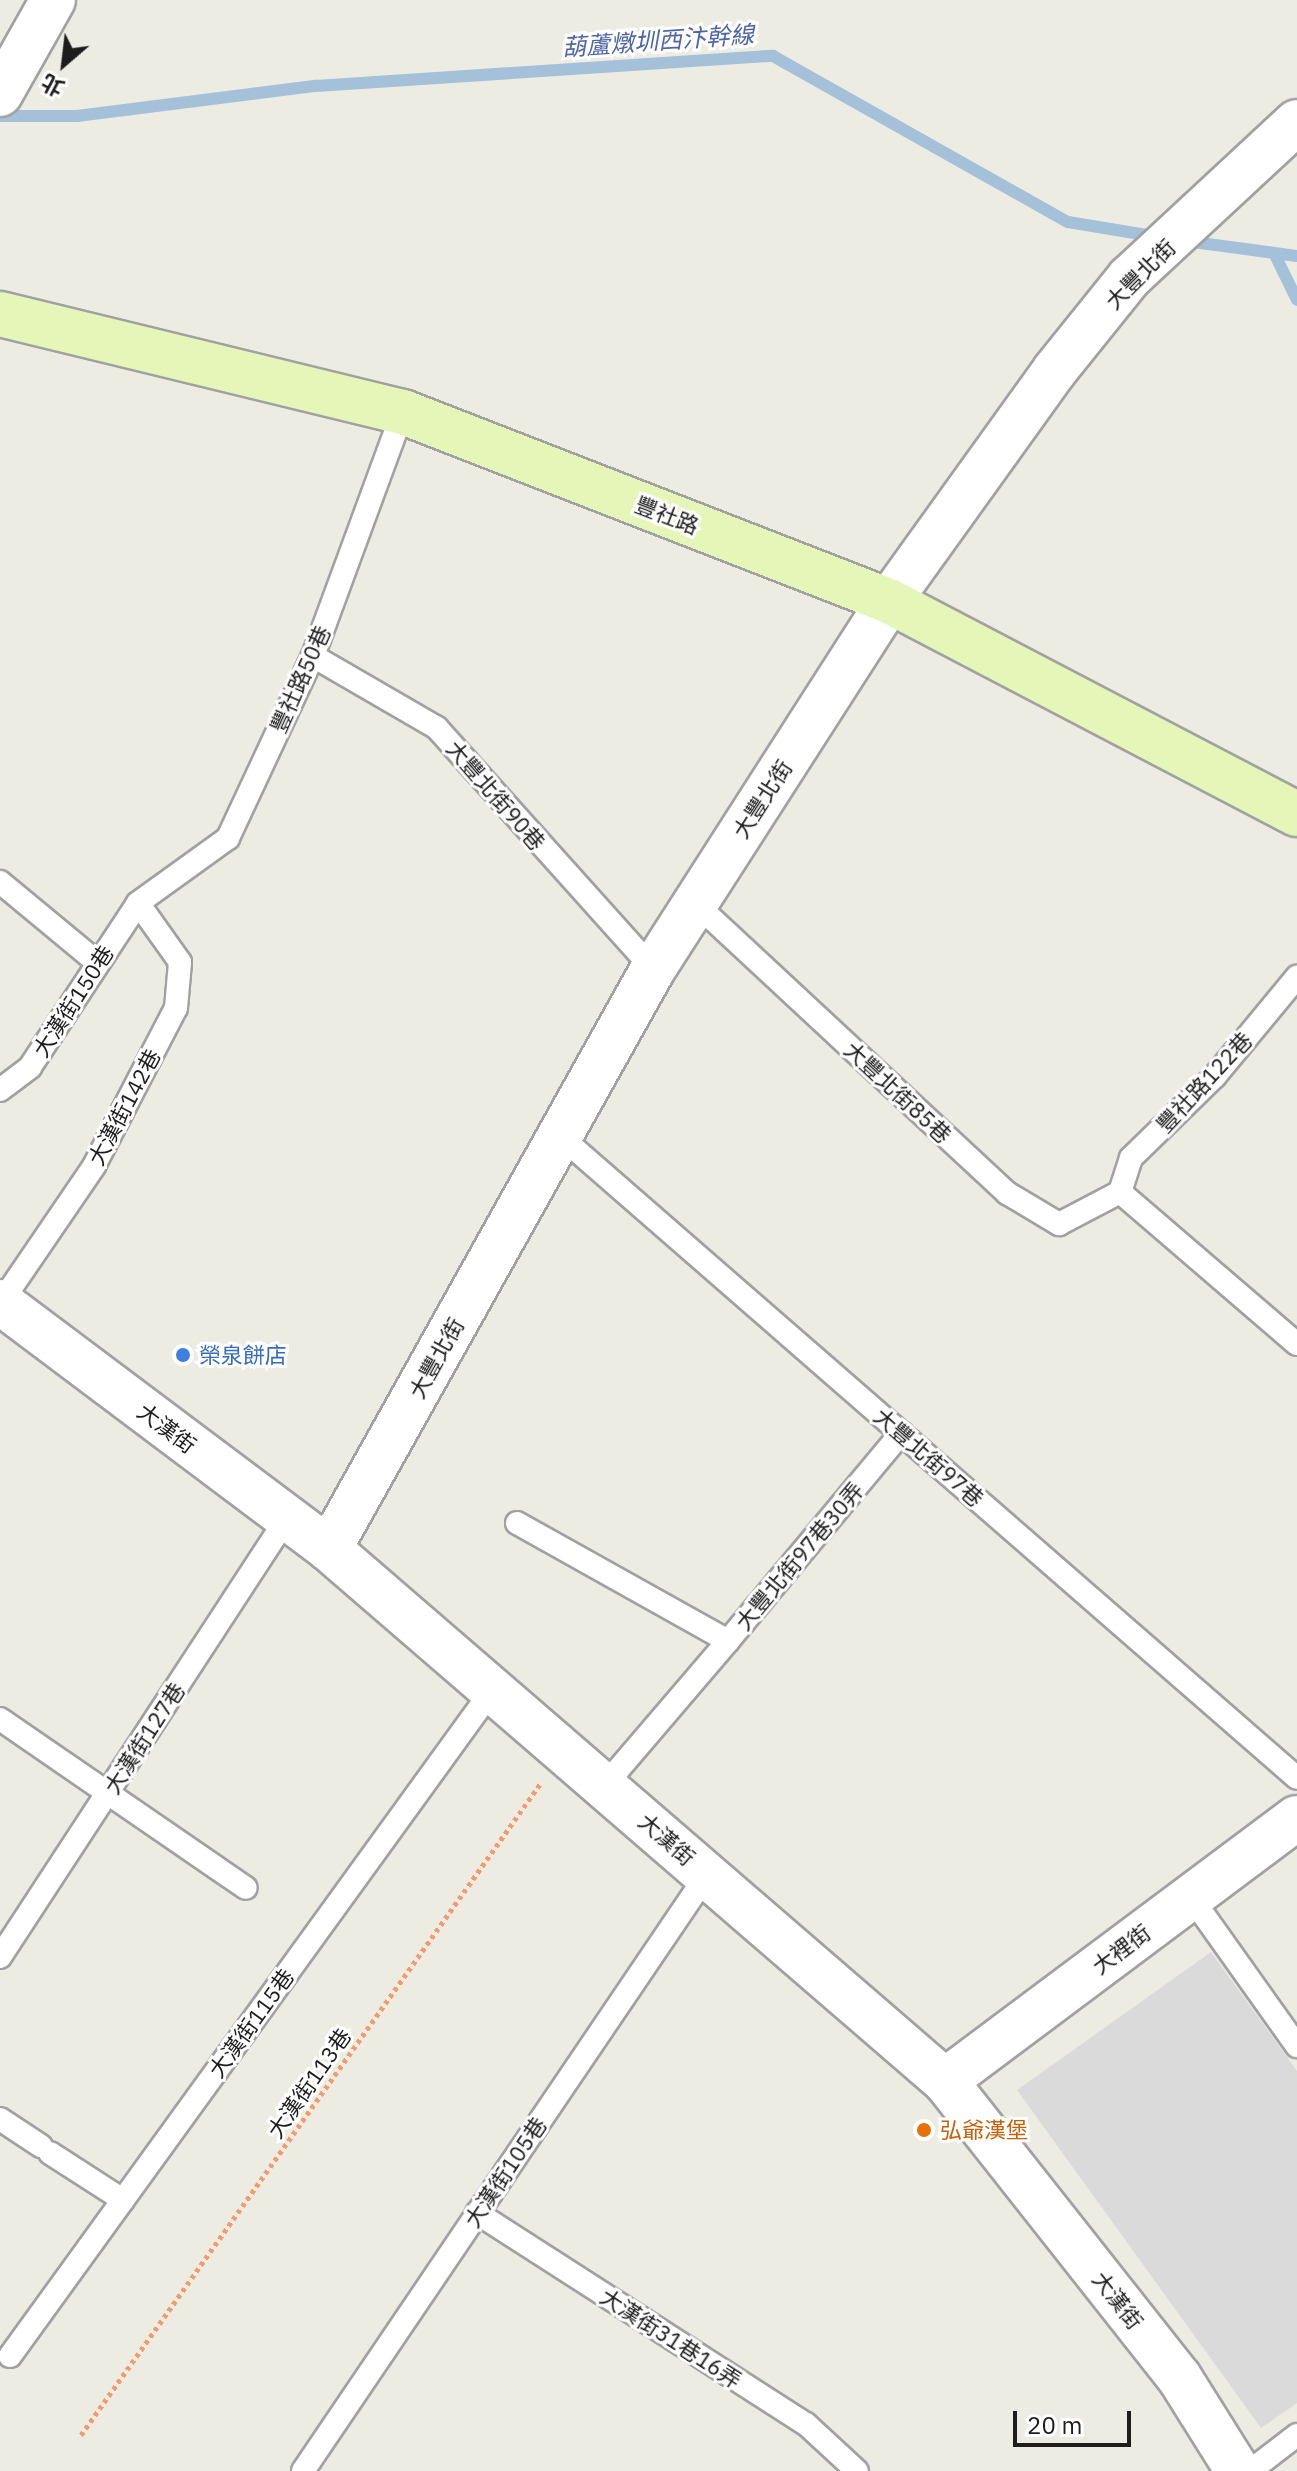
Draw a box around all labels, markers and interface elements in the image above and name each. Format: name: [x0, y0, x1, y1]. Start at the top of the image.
water label: 葫蘆燉圳西汴幹線: [561, 20, 755, 62]
north arrow: [24, 24, 104, 104]
text: 北: [36, 68, 69, 104]
street label: 大豐北街: [1100, 234, 1180, 314]
street label: 豐社路: [631, 491, 703, 539]
street label: 豐社路50巷: [265, 621, 335, 737]
street label: 大豐北街90巷: [441, 735, 551, 855]
street label: 大豐北街: [727, 755, 797, 843]
street label: 大漢街150巷: [27, 940, 119, 1062]
street label: 豐社路122巷: [1151, 1026, 1257, 1138]
street label: 大豐北街85巷: [839, 1036, 957, 1148]
street label: 大漢街142巷: [82, 1044, 166, 1170]
street label: 大豐北街: [403, 1313, 469, 1403]
place label: 榮泉餅店: [199, 1342, 287, 1368]
marker: 榮泉餅店: [174, 1346, 192, 1364]
street label: 大漢街: [133, 1398, 201, 1458]
street label: 大豐北街97巷: [869, 1402, 989, 1512]
street label: 大豐北街97巷30弄: [729, 1477, 869, 1635]
street label: 大漢街127巷: [98, 1677, 190, 1799]
street label: 大漢街: [633, 1807, 701, 1871]
street label: 大裡街: [1087, 1919, 1155, 1979]
street label: 大漢街115巷: [203, 1964, 299, 2082]
street label: 大漢街113巷: [262, 2023, 356, 2143]
street label: 大漢街105巷: [458, 2112, 552, 2232]
place label: 弘爺漢堡: [940, 2117, 1028, 2143]
marker: 弘爺漢堡: [915, 2121, 933, 2139]
street label: 大漢街: [1087, 2266, 1149, 2334]
street label: 大漢街31巷16弄: [596, 2283, 746, 2393]
scale bar: [1017, 2395, 1135, 2445]
text: 20 m: [1027, 2409, 1082, 2441]

